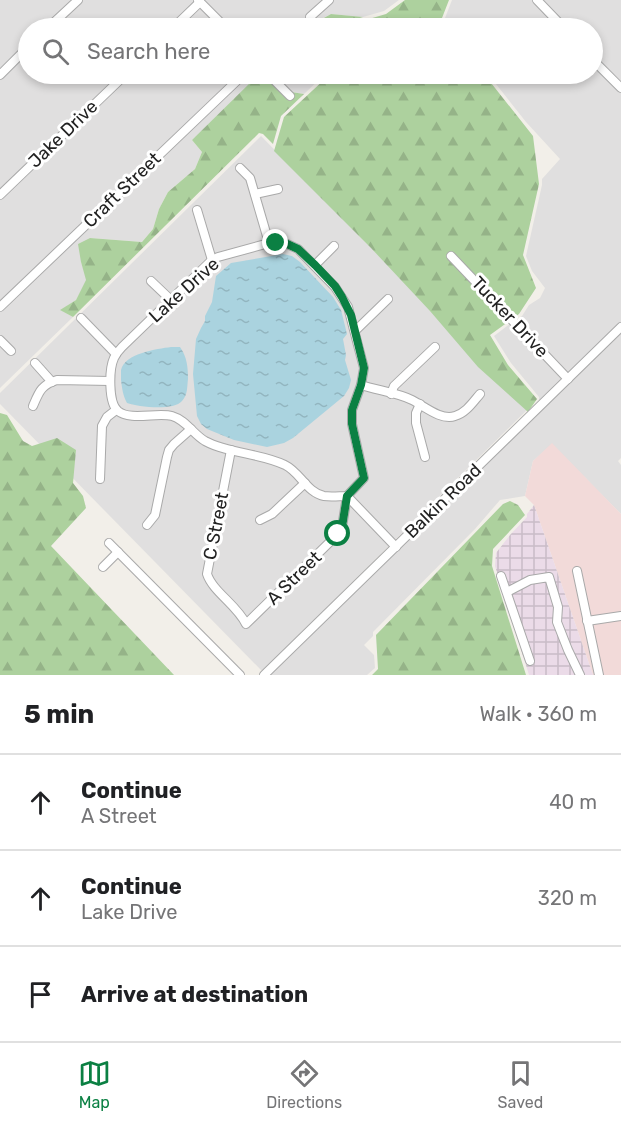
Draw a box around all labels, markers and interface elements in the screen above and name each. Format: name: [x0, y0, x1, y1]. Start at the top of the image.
search box: [18, 18, 603, 84]
icon: search: [39, 35, 72, 68]
text: Search here: [87, 38, 210, 65]
street label: Jake Drive: [24, 96, 102, 172]
street label: Craft Street: [79, 148, 165, 232]
route end: [262, 229, 288, 255]
street label: Lake Drive: [144, 253, 224, 327]
street label: Tucker Drive: [467, 272, 553, 362]
street label: Balkin Road: [400, 459, 486, 543]
street label: C Street: [199, 490, 233, 562]
route start: [324, 520, 350, 546]
street label: A Street: [262, 546, 326, 610]
text: 5 min: [24, 699, 94, 730]
text: Walk · 360 m: [480, 702, 597, 726]
text: Continue: [81, 777, 182, 804]
icon: ahead: [24, 786, 57, 819]
text: 40 m: [549, 790, 597, 814]
text: A Street: [81, 804, 157, 828]
text: Continue: [81, 873, 182, 900]
icon: ahead: [24, 882, 57, 915]
text: 320 m: [538, 886, 597, 910]
text: Lake Drive: [81, 900, 177, 924]
icon: arrive: [24, 978, 57, 1011]
text: Arrive at destination: [81, 981, 308, 1008]
tab: Map: [78, 1057, 111, 1112]
tab: Directions: [266, 1057, 342, 1112]
tab: Saved: [498, 1057, 543, 1112]

